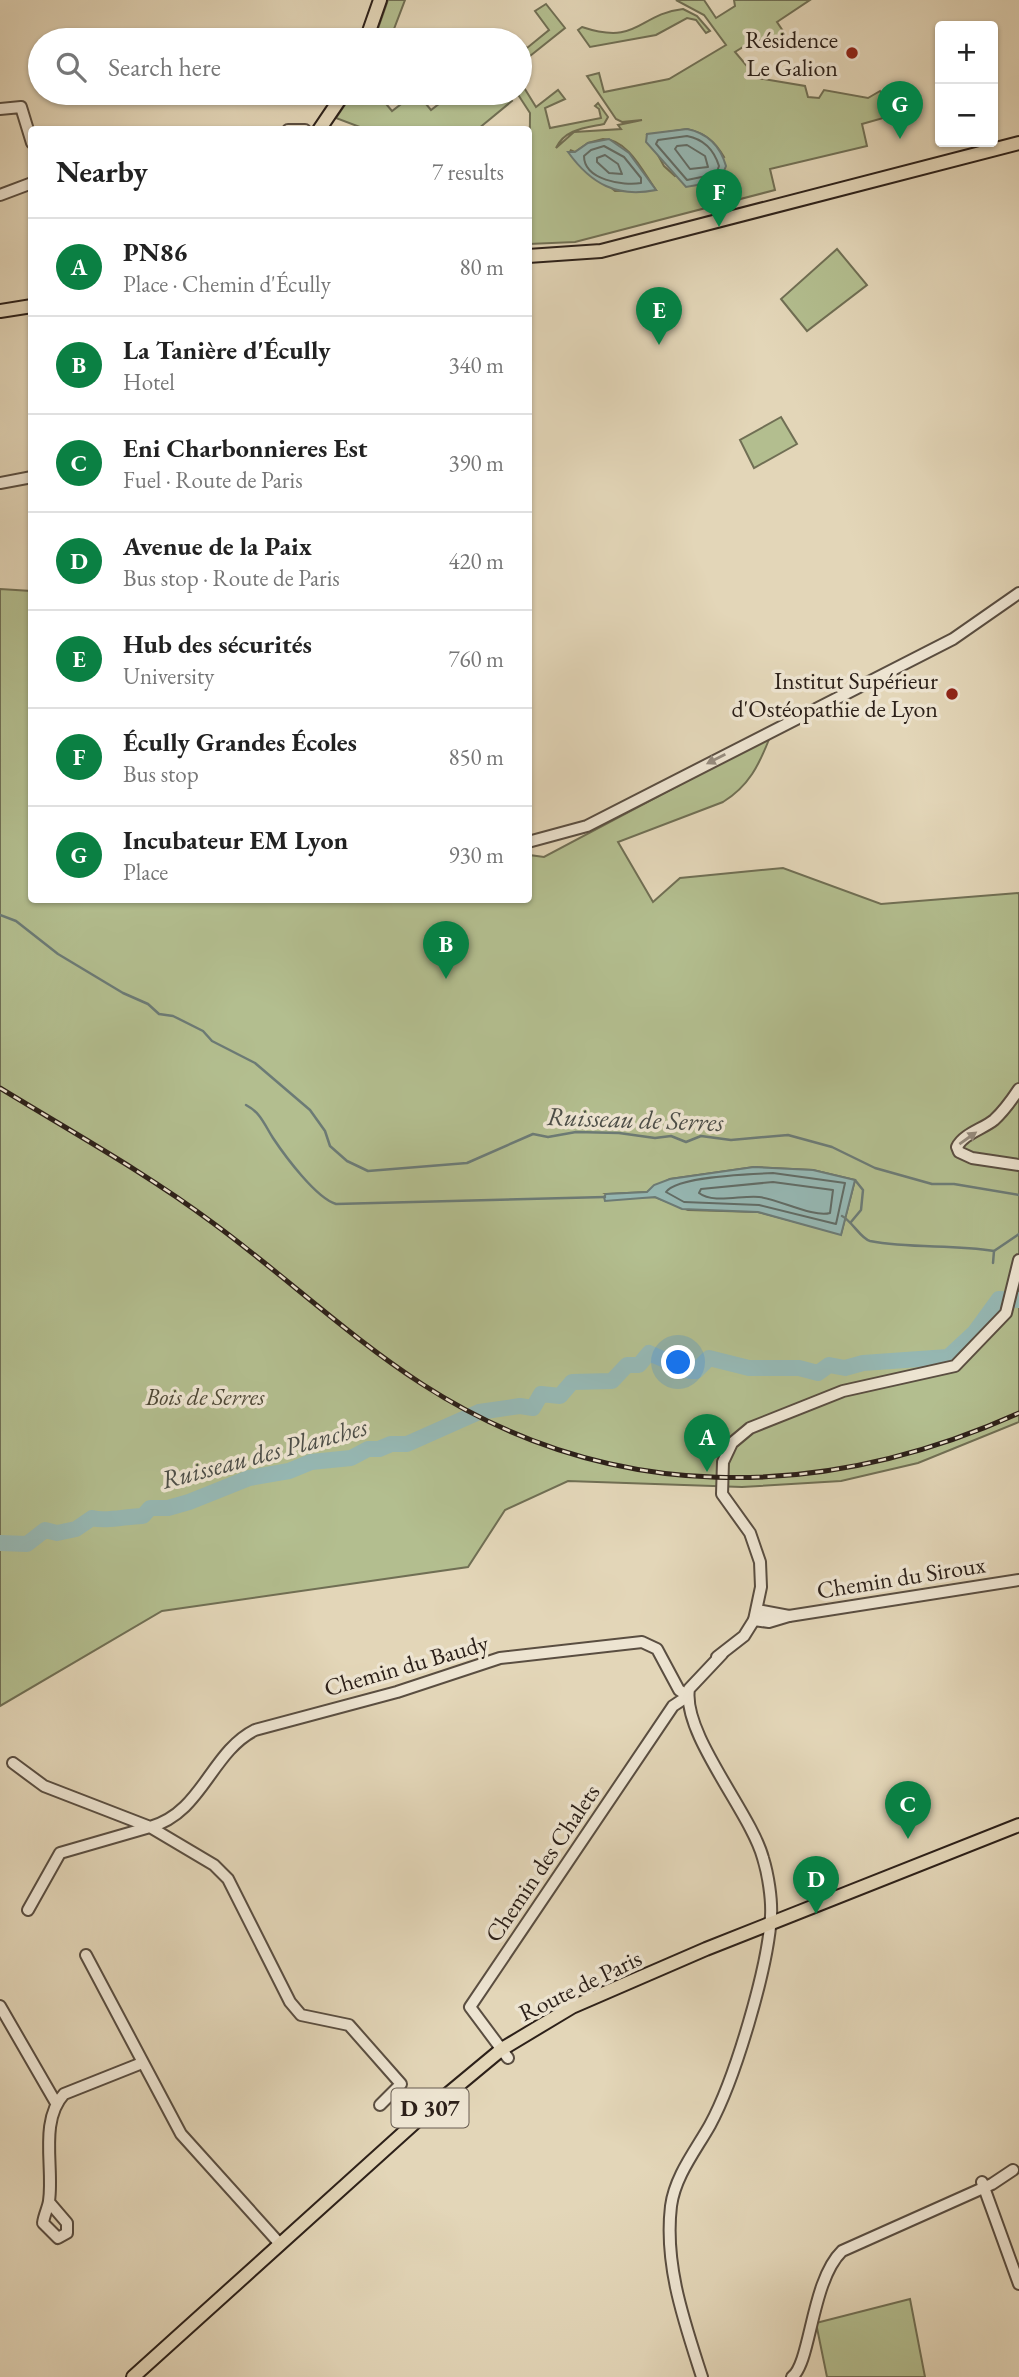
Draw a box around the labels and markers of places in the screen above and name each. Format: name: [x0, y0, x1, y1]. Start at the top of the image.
place label: Résidence Le Galion: [745, 24, 838, 83]
marker: Résidence Le Galion: [844, 45, 860, 61]
pin: G: [877, 81, 923, 139]
pin: F: [696, 169, 742, 227]
pin: E: [636, 287, 682, 345]
place label: Institut Supérieur d'Ostéopathie de Lyon: [731, 665, 938, 724]
marker: Institut Supérieur d'Ostéopathie de Lyon: [944, 686, 960, 702]
pin: B: [423, 921, 469, 979]
pin: A: [684, 1414, 730, 1472]
pin: C: [885, 1781, 931, 1839]
pin: D: [793, 1856, 839, 1914]

